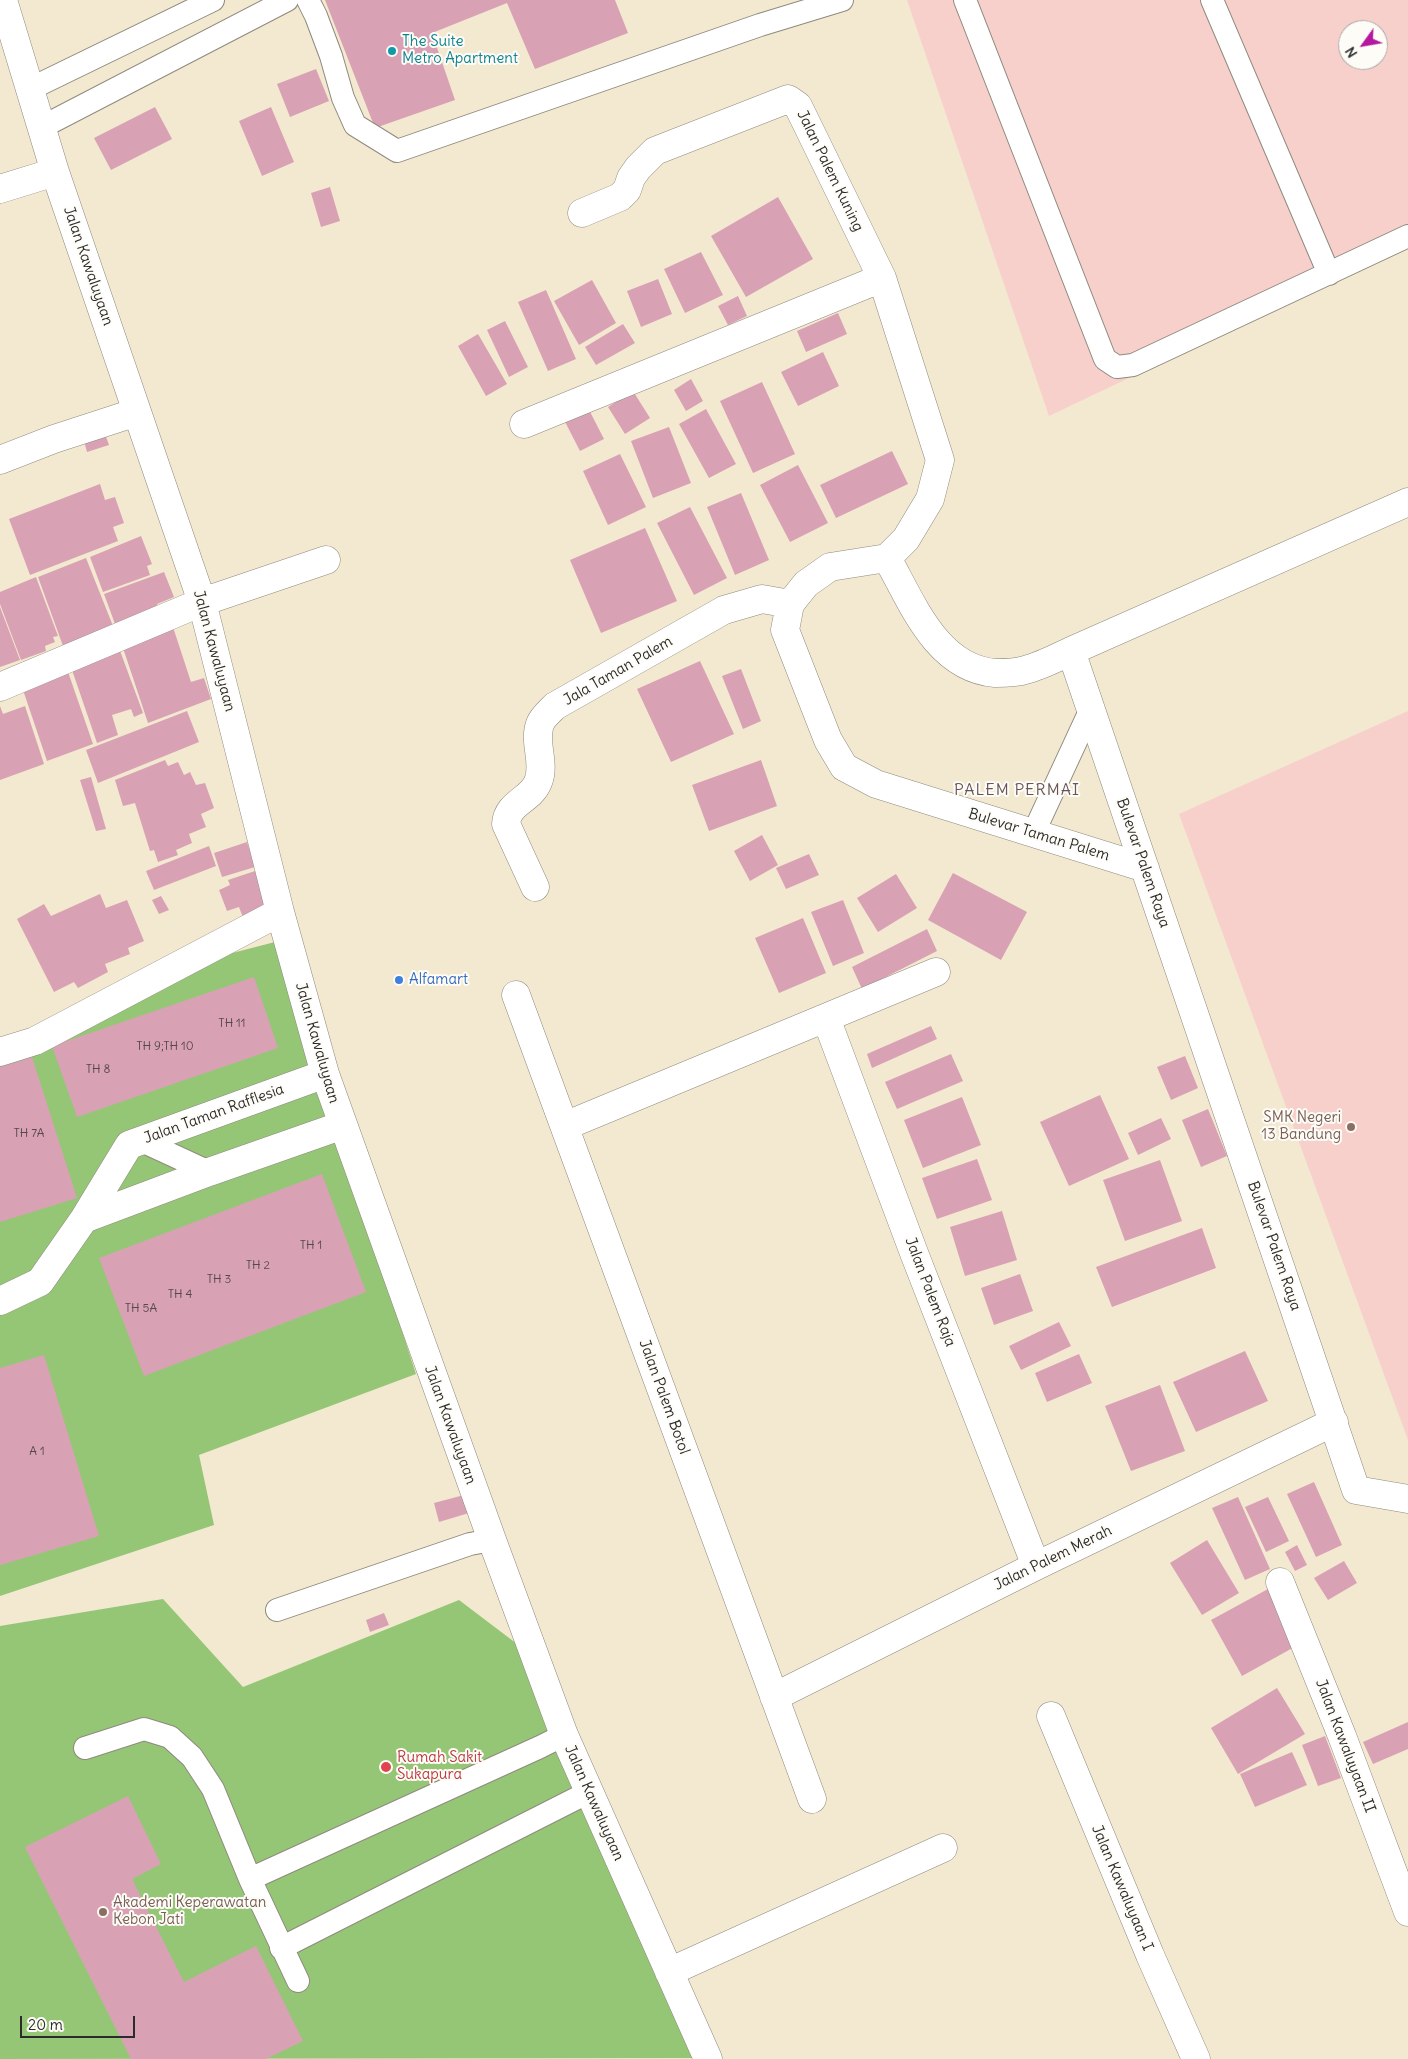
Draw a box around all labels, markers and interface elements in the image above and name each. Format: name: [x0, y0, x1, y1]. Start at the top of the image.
north arrow: [1338, 20, 1388, 70]
place label: The Suite Metro Apartment: [402, 33, 518, 68]
text: N: [1341, 44, 1361, 61]
marker: The Suite Metro Apartment: [386, 45, 398, 57]
street label: Jalan Palem Kuning: [793, 107, 867, 235]
street label: Jalan Kawaluyaan: [59, 204, 117, 328]
street label: Jalan Kawaluyaan: [189, 588, 239, 714]
street label: Jala Taman Palem: [560, 632, 676, 710]
district label: PALEM PERMAI: [953, 780, 1081, 800]
street label: Bulevar Palem Raya: [1112, 796, 1174, 930]
street label: Bulevar Taman Palem: [966, 805, 1112, 865]
place label: Alfamart: [409, 971, 468, 989]
marker: Alfamart: [393, 974, 405, 986]
street label: Jalan Kawaluyaan: [291, 981, 343, 1105]
house number: TH 11: [218, 1017, 246, 1031]
house number: TH 9;TH 10: [136, 1040, 194, 1054]
house number: TH 8: [86, 1063, 110, 1077]
street label: Jalan Taman Rafflesia: [141, 1080, 287, 1148]
place label: SMK Negeri 13 Bandung: [1261, 1109, 1341, 1144]
marker: SMK Negeri 13 Bandung: [1345, 1121, 1357, 1133]
house number: TH 7A: [13, 1127, 45, 1141]
street label: Bulevar Palem Raya: [1243, 1179, 1305, 1313]
street label: Jalan Palem Raja: [901, 1235, 959, 1349]
house number: TH 1: [300, 1239, 322, 1253]
house number: TH 2: [246, 1259, 270, 1273]
house number: TH 3: [207, 1273, 231, 1287]
house number: TH 4: [168, 1288, 192, 1302]
house number: TH 5A: [125, 1302, 157, 1316]
street label: Jalan Palem Botol: [635, 1337, 693, 1457]
street label: Jalan Kawaluyaan: [420, 1363, 480, 1487]
house number: A 1: [29, 1445, 45, 1459]
street label: Jalan Palem Merah: [991, 1522, 1115, 1594]
street label: Jalan Kawaluyaan II: [1311, 1677, 1379, 1815]
street label: Jalan Kawaluyaan: [560, 1742, 628, 1864]
place label: Rumah Sakit Sukapura: [397, 1749, 482, 1784]
marker: Rumah Sakit Sukapura: [379, 1760, 393, 1774]
street label: Jalan Kawaluyaan I: [1087, 1822, 1157, 1954]
place label: Akademi Keperawatan Kebon Jati: [113, 1894, 266, 1929]
marker: Akademi Keperawatan Kebon Jati: [97, 1906, 109, 1918]
scale bar: [22, 2006, 138, 2038]
text: 20 m: [28, 2015, 63, 2034]

